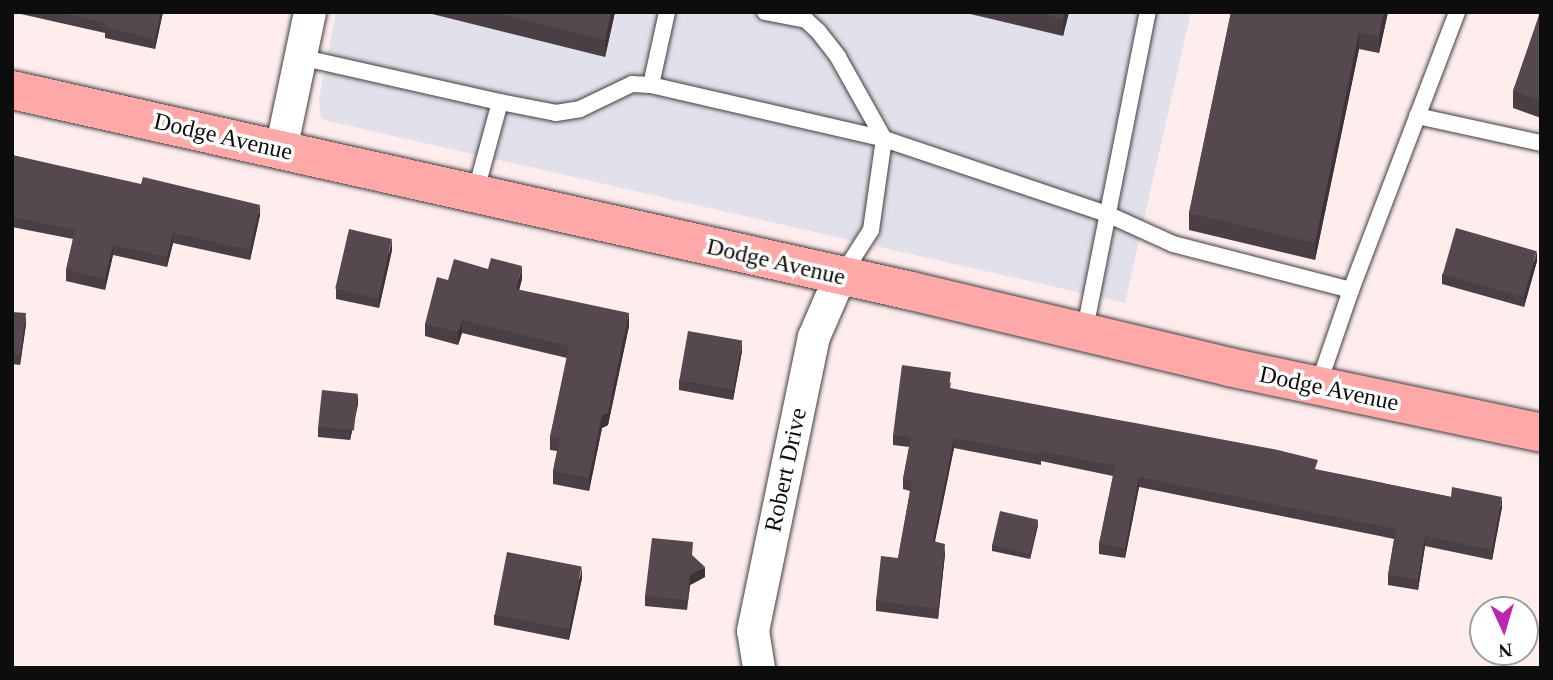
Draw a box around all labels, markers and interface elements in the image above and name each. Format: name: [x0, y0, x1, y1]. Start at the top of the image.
street label: Dodge Avenue: [150, 107, 296, 167]
street label: Dodge Avenue: [703, 232, 849, 292]
street label: Dodge Avenue: [1256, 360, 1402, 418]
street label: Robert Drive: [759, 405, 813, 535]
north arrow: [1469, 596, 1539, 666]
text: N: [1498, 639, 1513, 661]

